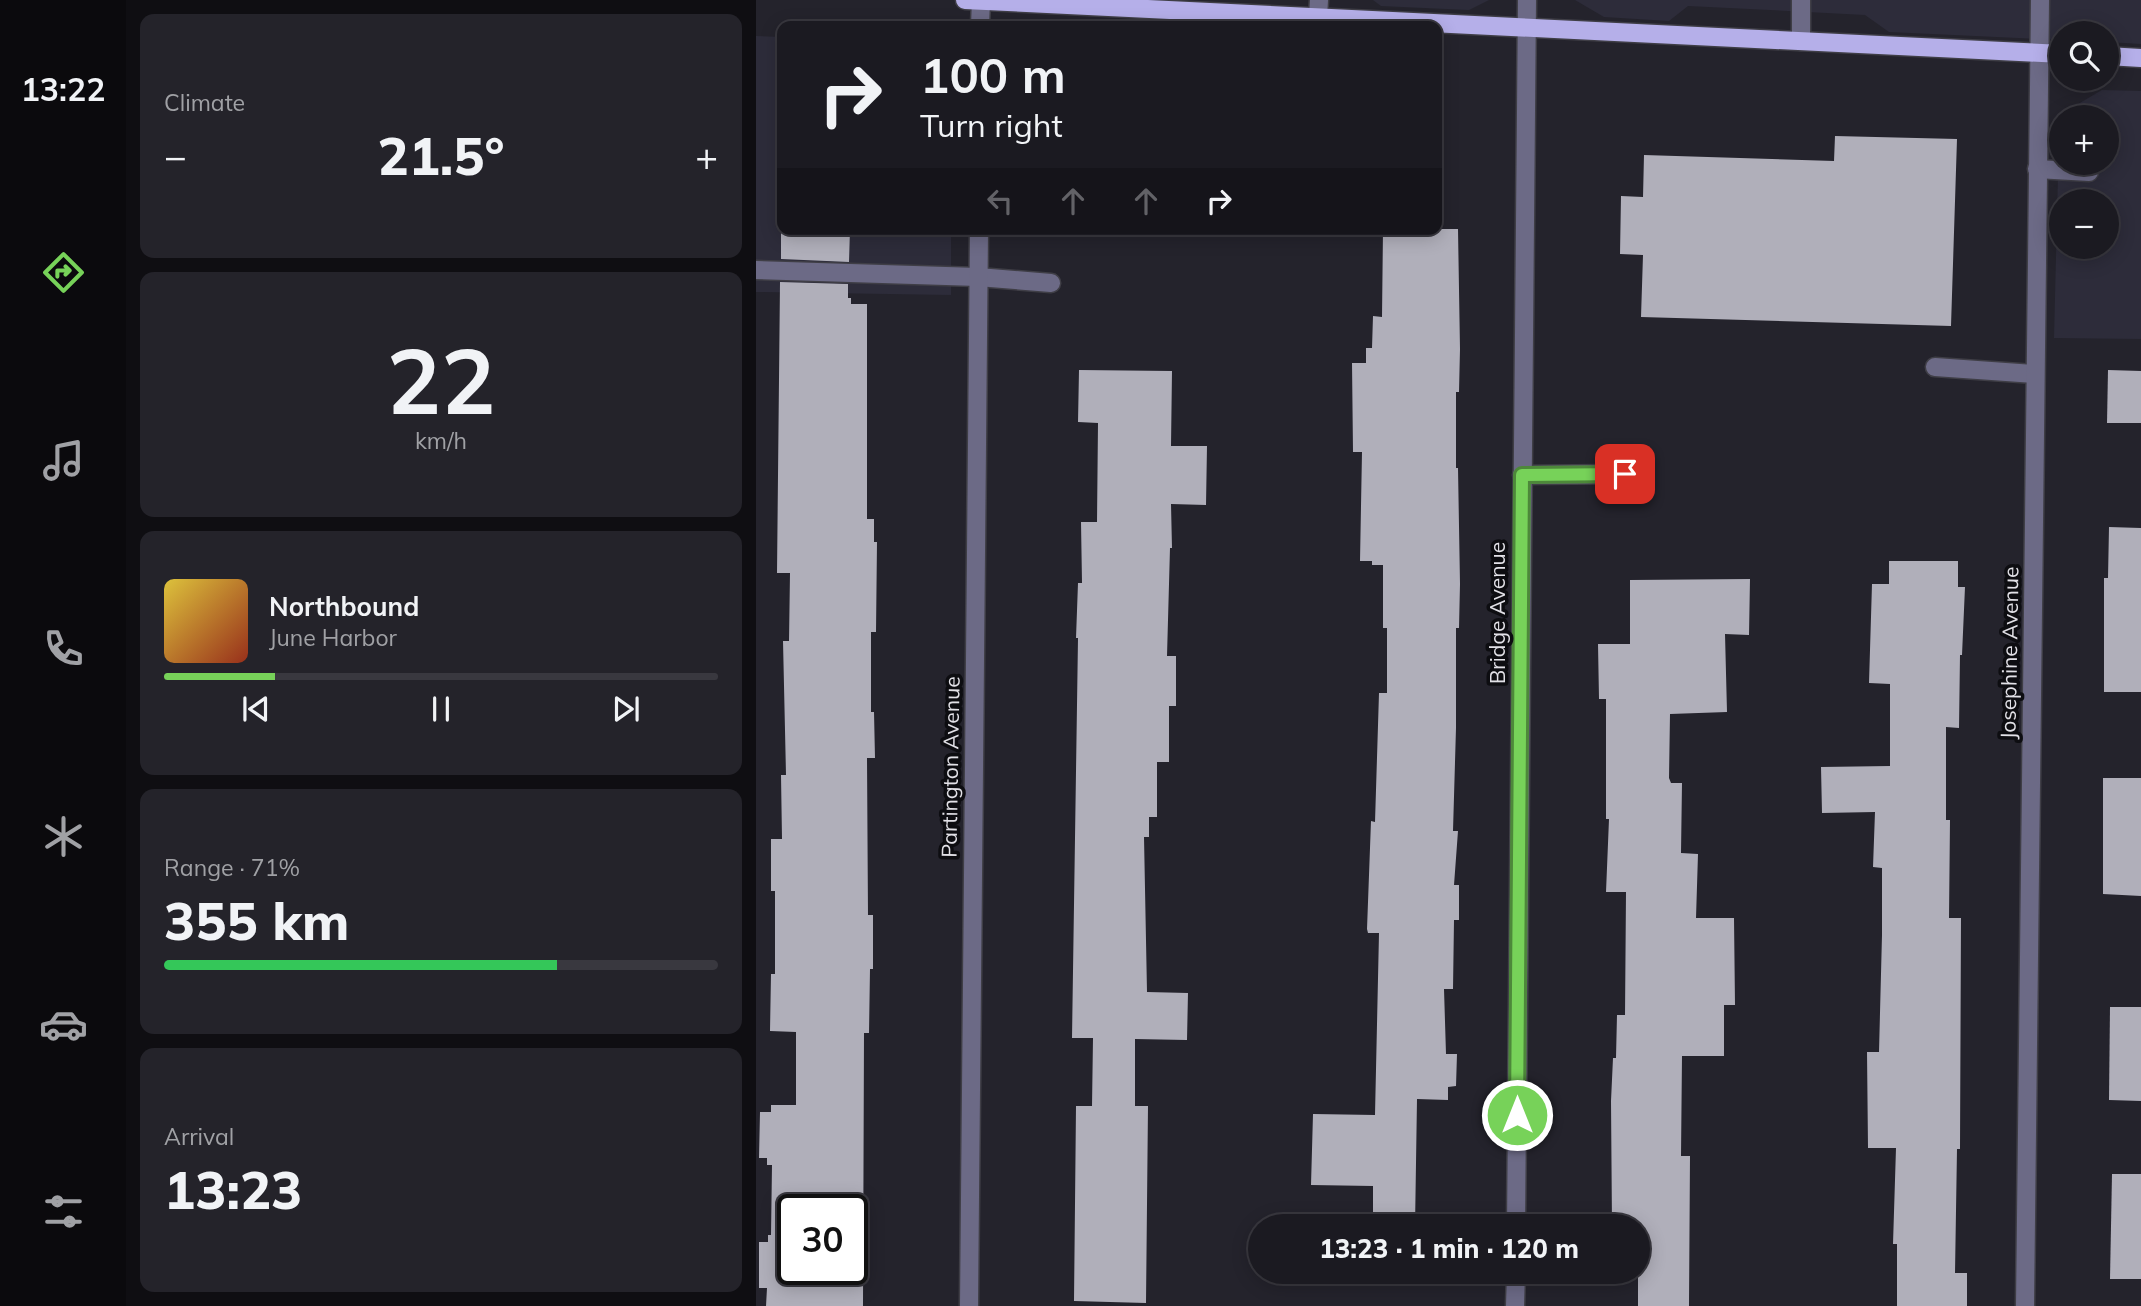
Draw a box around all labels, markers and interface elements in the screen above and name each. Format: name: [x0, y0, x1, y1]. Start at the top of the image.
map controls: [2049, 21, 2119, 259]
button: search: [2049, 21, 2119, 91]
text: 100 m: [920, 44, 1066, 105]
icon: right: [805, 49, 896, 140]
text: 13:22: [21, 69, 105, 109]
text: Climate: [164, 88, 245, 117]
text: Turn right: [920, 105, 1063, 145]
button: +: [2049, 105, 2119, 175]
text: 21.5°: [377, 123, 505, 188]
text: −: [164, 132, 187, 180]
text: +: [695, 132, 718, 180]
icon: left: [981, 182, 1019, 220]
icon: ahead: [1054, 182, 1092, 220]
icon: ahead: [1127, 182, 1165, 220]
icon: right: [1200, 182, 1238, 220]
button: −: [2049, 189, 2119, 259]
icon: directions: [39, 248, 88, 297]
text: 22: [386, 323, 496, 437]
text: km/h: [415, 426, 467, 455]
icon: music: [39, 436, 88, 485]
pin: [1595, 444, 1655, 504]
icon: arrive: [1606, 455, 1644, 493]
street label: Bridge Avenue: [1484, 542, 1510, 684]
street label: Josephine Avenue: [1994, 566, 2024, 740]
text: Northbound: [269, 590, 419, 623]
text: June Harbor: [269, 623, 397, 652]
icon: phone: [39, 624, 88, 673]
street label: Partington Avenue: [935, 676, 965, 858]
icon: previous: [237, 690, 275, 728]
icon: pause: [422, 690, 460, 728]
icon: next: [607, 690, 645, 728]
icon: climate: [39, 812, 88, 861]
text: Range · 71%: [164, 853, 300, 882]
text: 355 km: [164, 888, 349, 953]
icon: car: [39, 1000, 88, 1049]
position arrow: [1480, 1078, 1554, 1152]
text: Arrival: [164, 1122, 234, 1151]
text: 13:23: [164, 1157, 302, 1222]
icon: filters: [39, 1187, 88, 1236]
speed limit sign: 30: [777, 1194, 868, 1285]
text: 13:23 · 1 min · 120 m: [1319, 1232, 1579, 1265]

